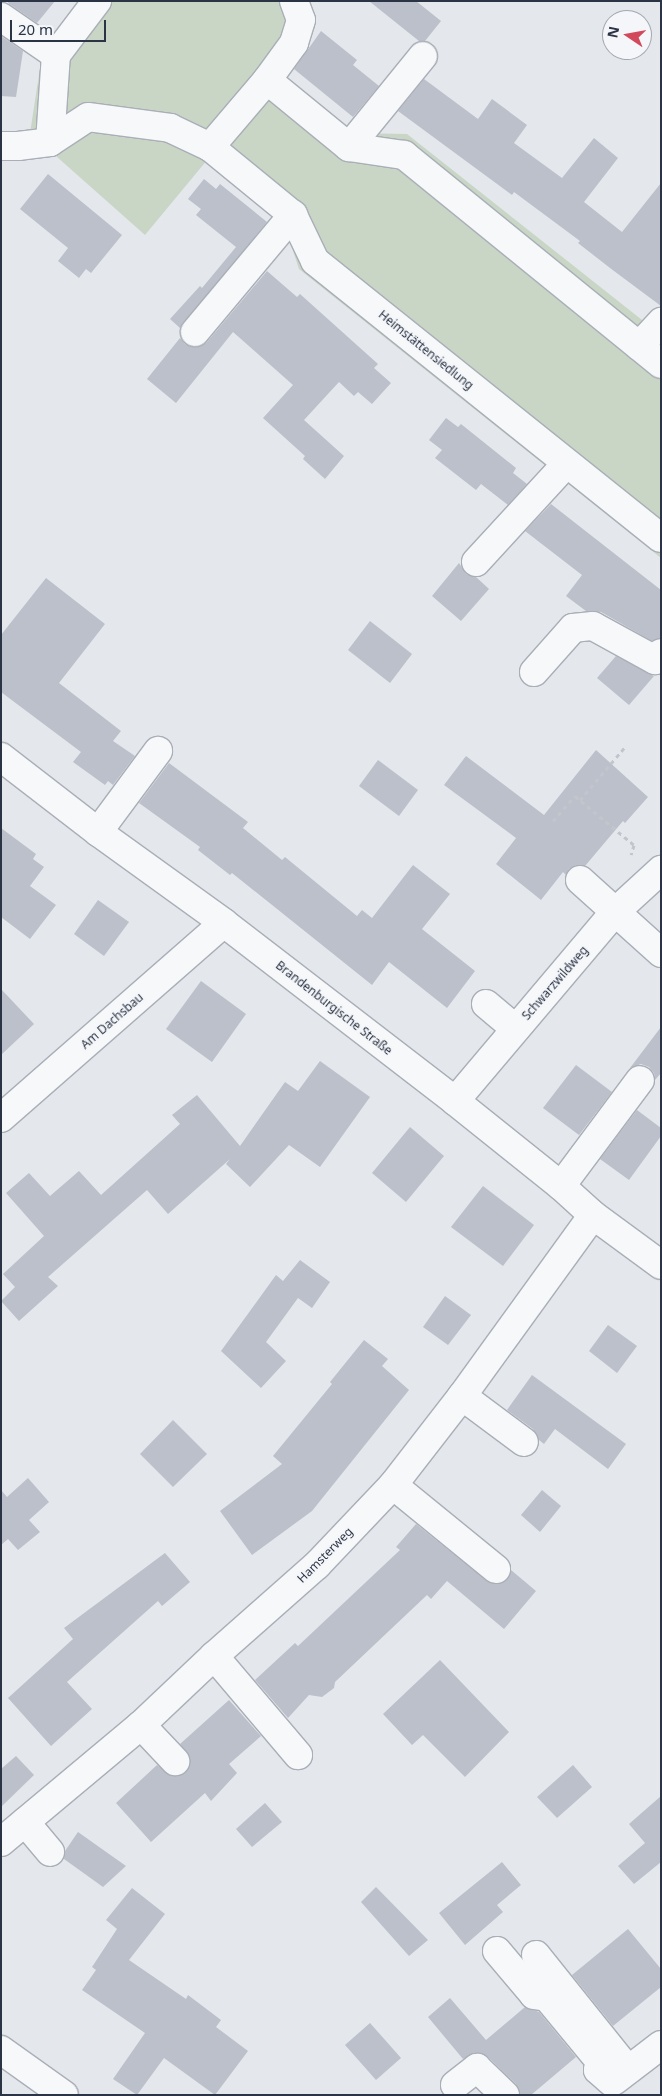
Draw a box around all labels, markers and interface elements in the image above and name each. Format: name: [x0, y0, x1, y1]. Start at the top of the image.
scale bar: [12, 10, 109, 42]
north arrow: [602, 10, 652, 60]
text: 20 m: [18, 19, 53, 39]
text: N: [602, 24, 623, 40]
street label: Heimstättensiedlung: [376, 307, 476, 393]
street label: Schwarzwildweg: [519, 943, 591, 1023]
street label: Brandenburgische Straße: [273, 958, 395, 1058]
street label: Am Dachsbau: [78, 990, 146, 1052]
street label: Hamsterweg: [294, 1524, 356, 1586]

